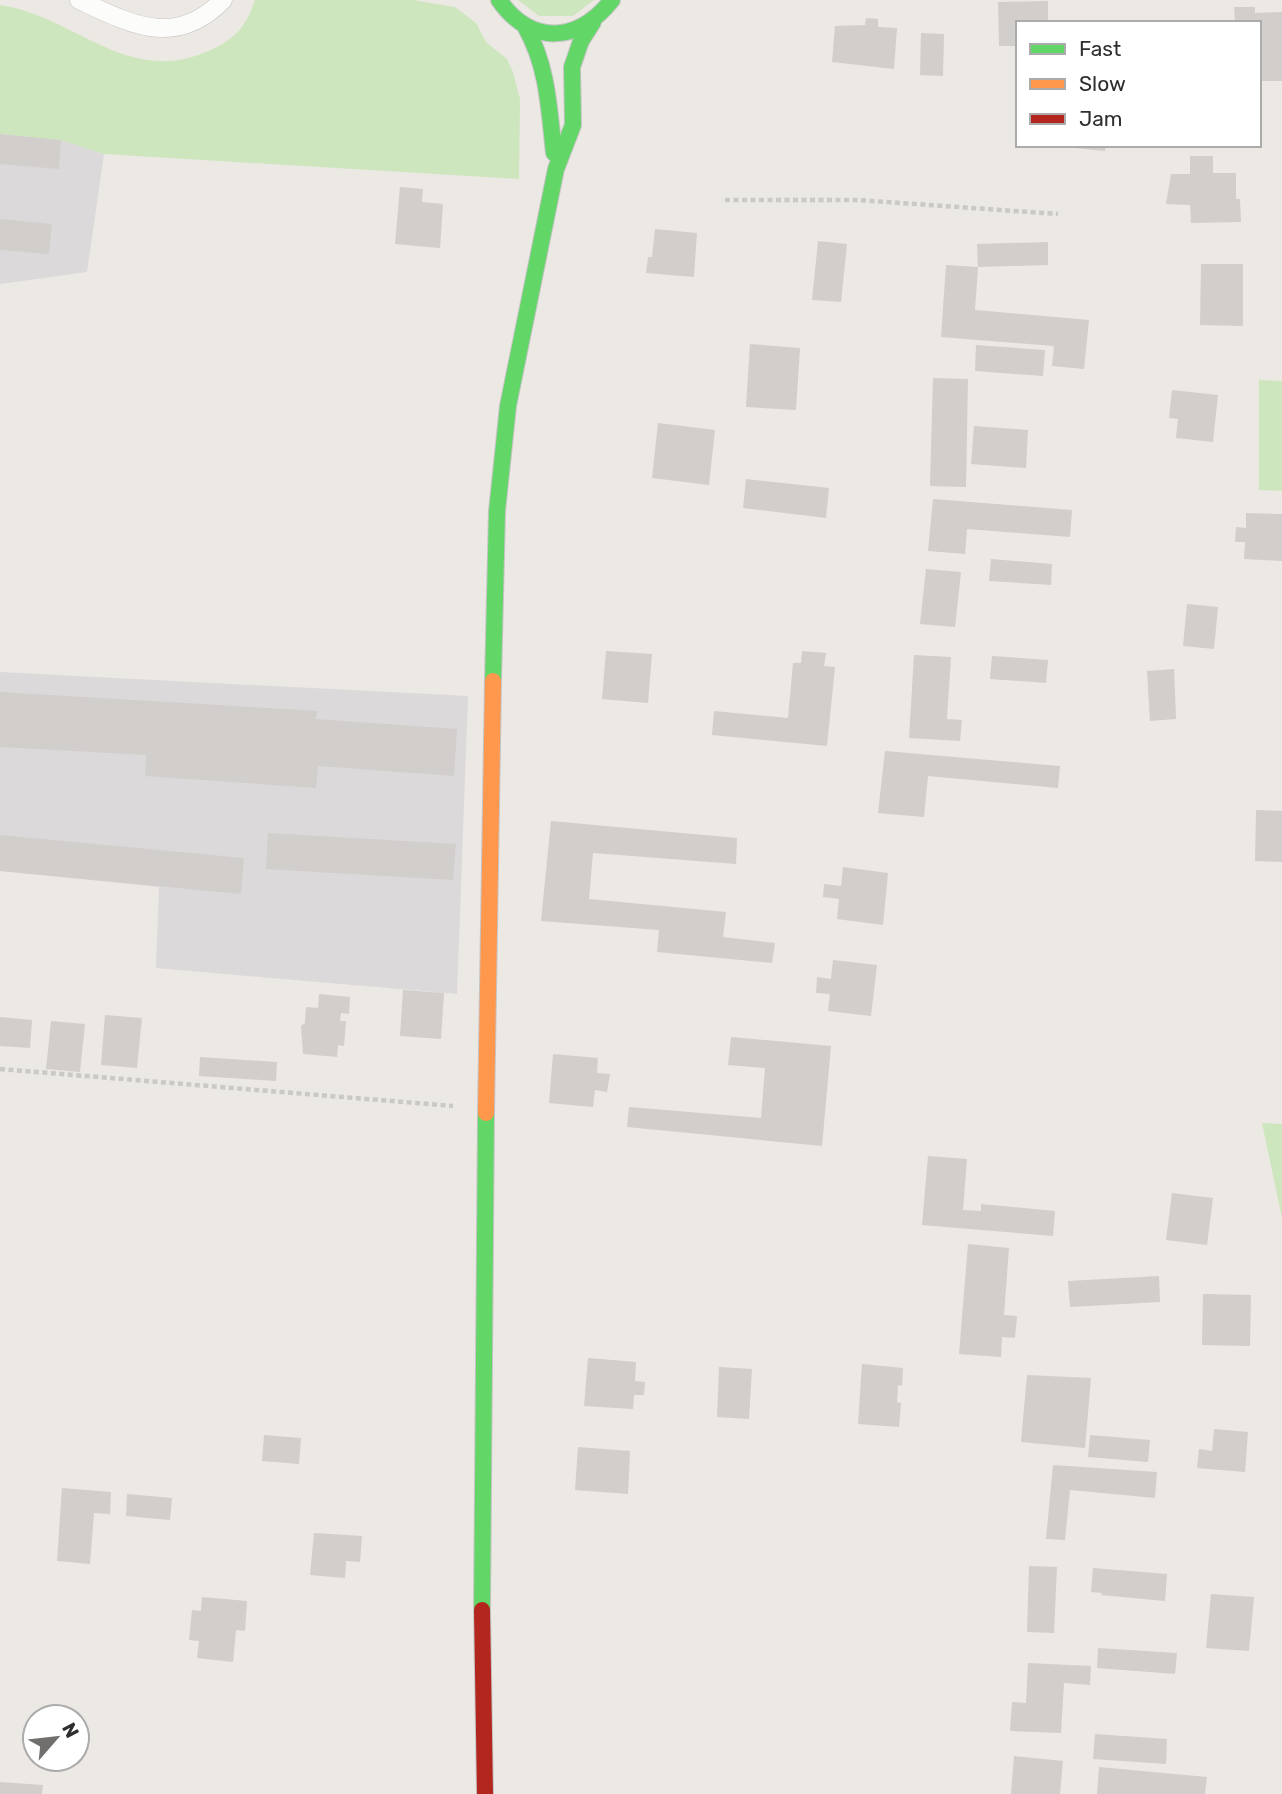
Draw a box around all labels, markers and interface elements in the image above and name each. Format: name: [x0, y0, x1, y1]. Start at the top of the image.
legend: [1016, 21, 1261, 147]
text: Fast: [1079, 36, 1121, 61]
text: Slow: [1079, 71, 1126, 96]
text: Jam: [1079, 106, 1123, 131]
north arrow: [21, 1703, 91, 1773]
text: N: [57, 1719, 84, 1742]

